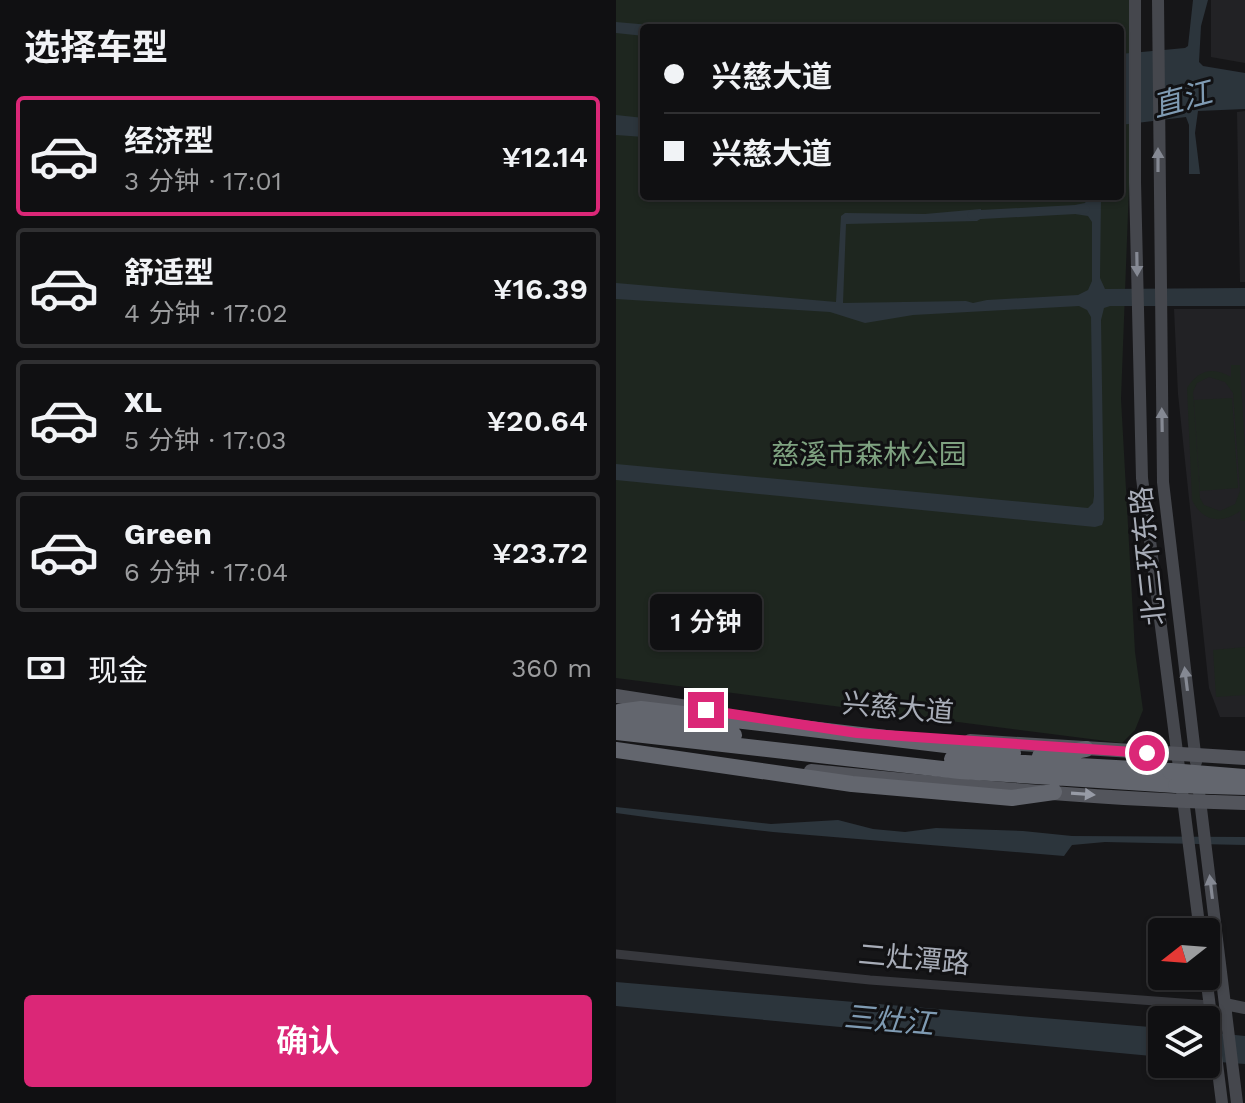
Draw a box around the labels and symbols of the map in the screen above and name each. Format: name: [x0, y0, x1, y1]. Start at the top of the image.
water label: 直江: [1148, 74, 1218, 124]
one-way arrow: [1152, 147, 1164, 172]
one-way arrow: [1130, 252, 1143, 277]
one-way arrow: [1155, 407, 1168, 432]
park label: 慈溪市森林公园: [771, 438, 967, 471]
street label: 北三环东路: [1124, 485, 1172, 627]
callout: 1 分钟: [650, 594, 762, 650]
one-way arrow: [1179, 666, 1192, 691]
street label: 兴慈大道: [841, 687, 955, 729]
route end: [688, 692, 724, 728]
route start: [1129, 735, 1165, 771]
one-way arrow: [1071, 788, 1096, 801]
one-way arrow: [1204, 874, 1217, 899]
north arrow: [1148, 918, 1220, 990]
street label: 二灶潭路: [857, 938, 971, 980]
water label: 三灶江: [843, 999, 938, 1042]

